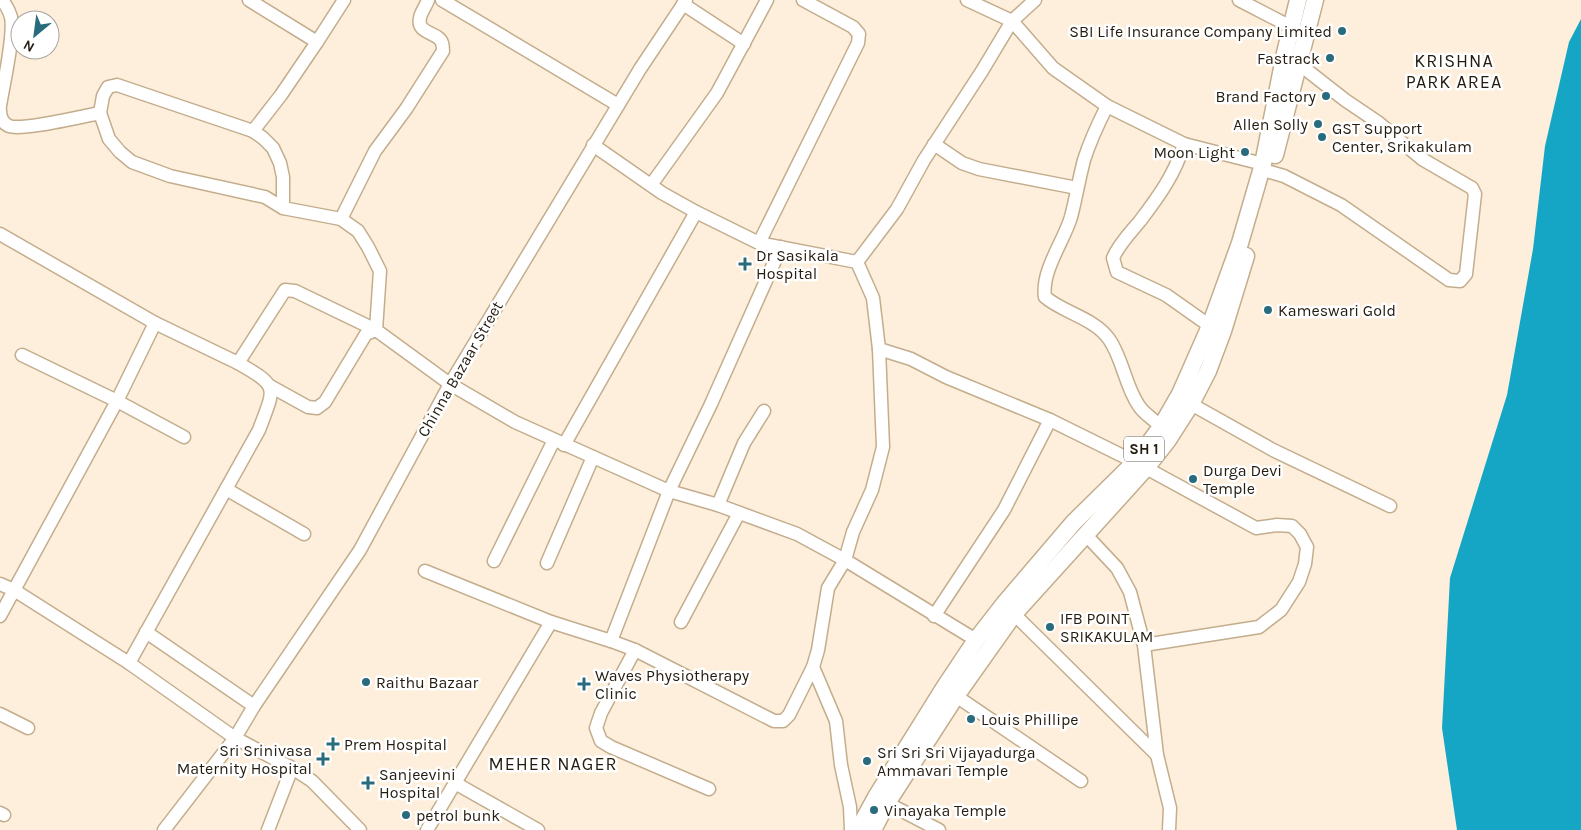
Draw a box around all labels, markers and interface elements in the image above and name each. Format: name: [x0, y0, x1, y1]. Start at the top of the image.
north arrow: [10, 10, 60, 60]
place label: SBI Life Insurance Company Limited: [1069, 22, 1332, 41]
marker: SBI Life Insurance Company Limited: [1336, 25, 1348, 37]
text: N: [20, 36, 37, 56]
place label: Fastrack: [1257, 49, 1320, 68]
district label: KRISHNA PARK AREA: [1406, 50, 1502, 93]
marker: Fastrack: [1324, 52, 1336, 64]
place label: Brand Factory: [1215, 87, 1317, 106]
marker: Brand Factory: [1320, 90, 1332, 102]
place label: Allen Solly: [1233, 115, 1309, 134]
marker: Allen Solly: [1312, 118, 1324, 130]
place label: GST Support Center, Srikakulam: [1332, 119, 1472, 156]
marker: GST Support Center, Srikakulam: [1316, 131, 1328, 143]
place label: Moon Light: [1154, 143, 1235, 162]
marker: Moon Light: [1239, 146, 1251, 158]
place label: Dr Sasikala Hospital: [756, 246, 839, 283]
marker: Dr Sasikala Hospital: [738, 257, 752, 271]
street label: Chinna Bazaar Street: [413, 298, 507, 440]
place label: Kameswari Gold: [1278, 301, 1396, 320]
marker: Kameswari Gold: [1262, 304, 1274, 316]
road number: SH 1: [1124, 436, 1164, 462]
place label: Durga Devi Temple: [1203, 461, 1282, 498]
marker: Durga Devi Temple: [1187, 473, 1199, 485]
place label: IFB POINT SRIKAKULAM: [1060, 609, 1153, 646]
marker: IFB POINT SRIKAKULAM: [1044, 621, 1056, 633]
place label: Waves Physiotherapy Clinic: [595, 666, 750, 703]
place label: Raithu Bazaar: [376, 673, 478, 692]
marker: Raithu Bazaar: [360, 676, 372, 688]
marker: Waves Physiotherapy Clinic: [577, 677, 591, 691]
place label: Louis Phillipe: [981, 710, 1078, 729]
marker: Louis Phillipe: [965, 713, 977, 725]
place label: Prem Hospital: [344, 735, 447, 754]
marker: Prem Hospital: [326, 737, 340, 751]
place label: Sri Srinivasa Maternity Hospital: [177, 741, 312, 778]
place label: Sri Sri Sri Vijayadurga Ammavari Temple: [877, 743, 1035, 780]
marker: Sri Srinivasa Maternity Hospital: [316, 752, 330, 766]
district label: MEHER NAGER: [488, 753, 618, 775]
marker: Sri Sri Sri Vijayadurga Ammavari Temple: [861, 755, 873, 767]
place label: Sanjeevini Hospital: [379, 765, 456, 802]
marker: Sanjeevini Hospital: [361, 776, 375, 790]
place label: Vinayaka Temple: [884, 801, 1006, 820]
marker: Vinayaka Temple: [868, 804, 880, 816]
place label: petrol bunk: [416, 806, 500, 825]
marker: petrol bunk: [400, 809, 412, 821]

